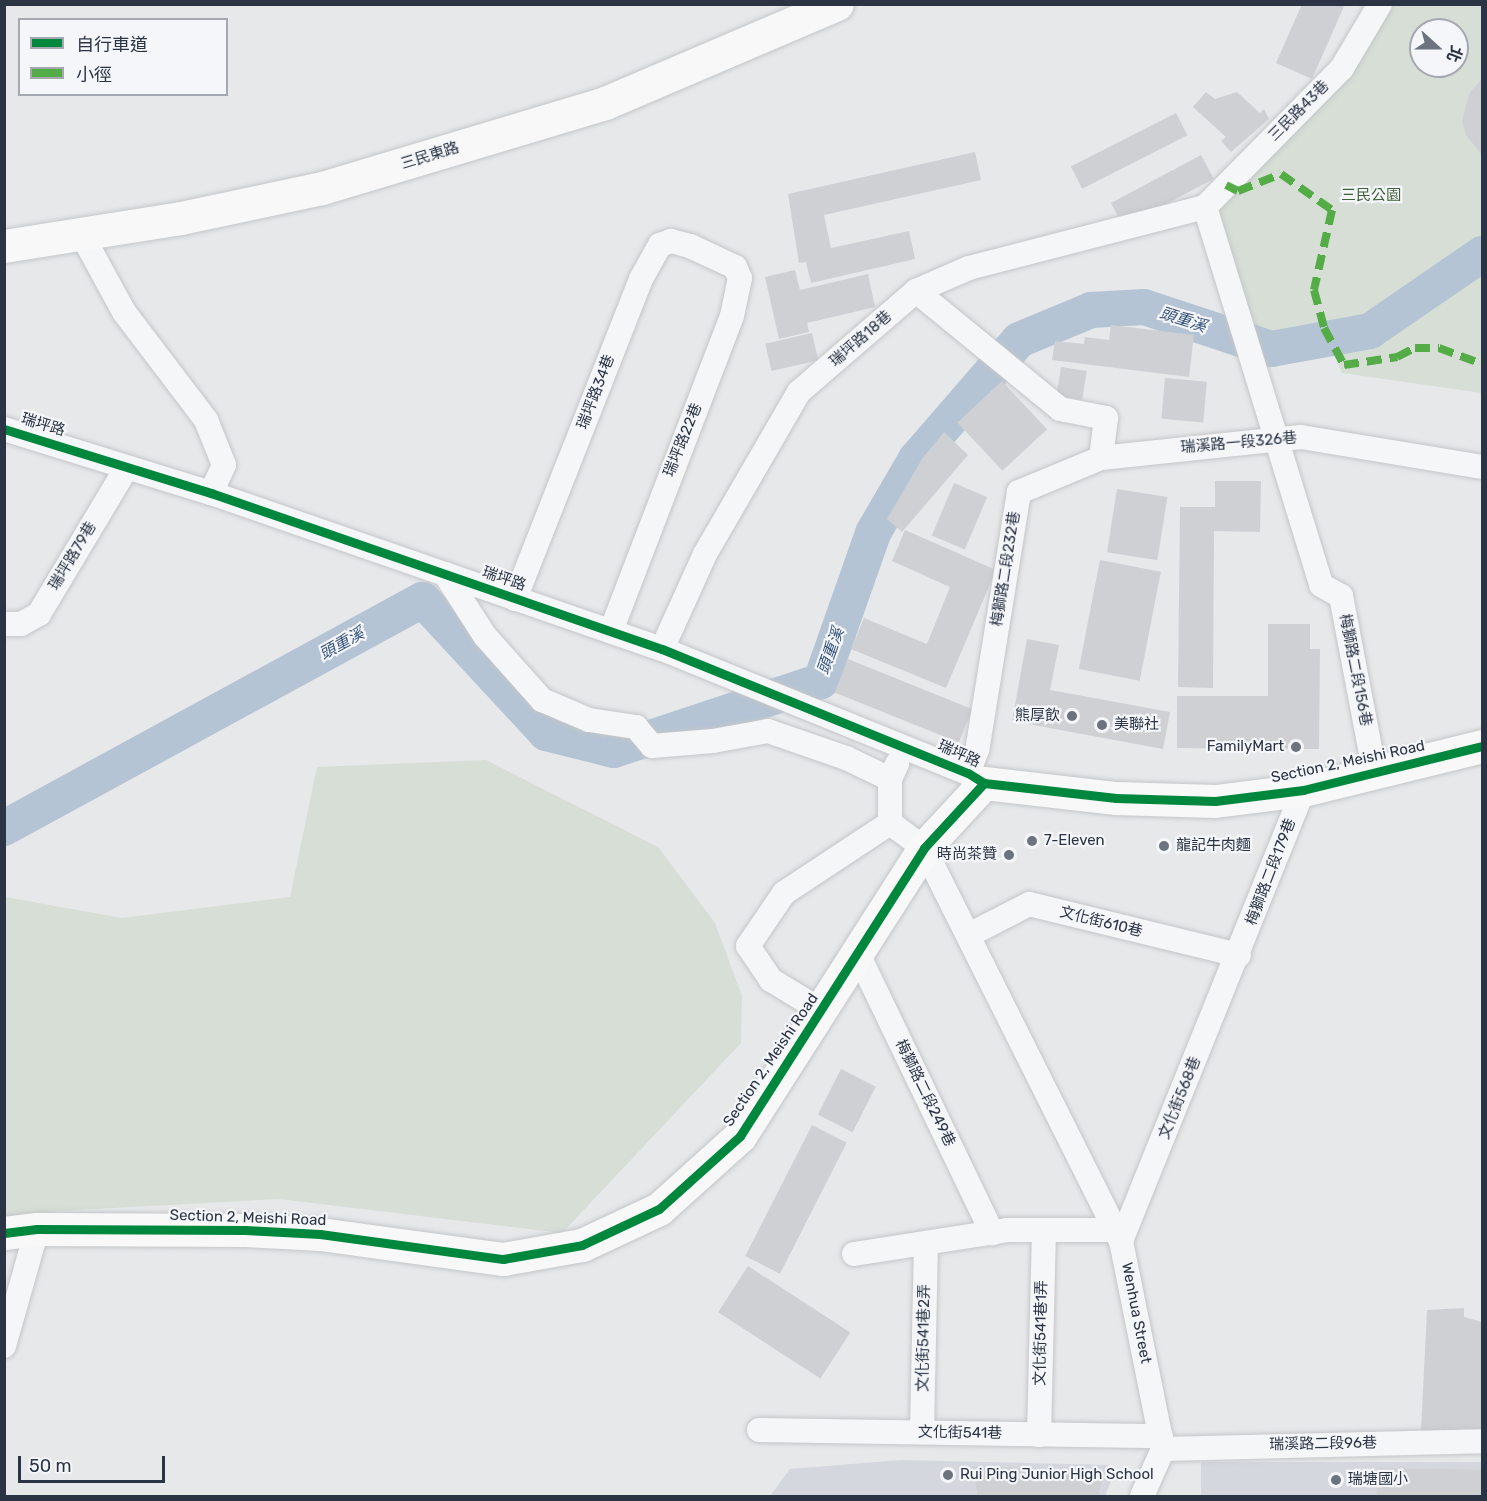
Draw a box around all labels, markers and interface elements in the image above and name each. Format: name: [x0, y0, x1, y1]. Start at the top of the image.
legend: [18, 18, 228, 96]
north arrow: [1409, 18, 1469, 78]
text: 自行車道: [76, 34, 148, 56]
text: 北: [1443, 43, 1466, 65]
text: 小徑: [76, 64, 112, 86]
street label: 三民路43巷: [1265, 77, 1333, 145]
street label: 三民東路: [399, 139, 461, 173]
park label: 三民公園: [1341, 187, 1401, 205]
water label: 頭重溪: [1157, 303, 1209, 337]
street label: 瑞坪路18巷: [826, 307, 896, 371]
street label: 瑞坪路34巷: [574, 352, 618, 432]
street label: 瑞坪路22巷: [660, 401, 706, 479]
street label: 瑞坪路: [19, 410, 67, 440]
street label: 瑞溪路一段326巷: [1180, 429, 1298, 457]
street label: 梅獅路二段232巷: [988, 510, 1024, 628]
street label: 瑞坪路79巷: [46, 519, 100, 593]
street label: 瑞坪路: [480, 563, 528, 595]
street label: 梅獅路二段156巷: [1335, 612, 1375, 728]
water label: 頭重溪: [316, 624, 368, 664]
water label: 頭重溪: [814, 625, 848, 677]
place label: 熊厚飲: [1015, 707, 1060, 725]
marker: 熊厚飲: [1065, 709, 1079, 723]
place label: 美聯社: [1114, 716, 1159, 734]
marker: 美聯社: [1095, 718, 1109, 732]
street label: 瑞坪路: [935, 737, 983, 771]
street label: Section 2, Meishi Road: [1270, 737, 1426, 787]
place label: FamilyMart: [1207, 738, 1284, 756]
marker: FamilyMart: [1289, 740, 1303, 754]
street label: 梅獅路二段179巷: [1242, 816, 1300, 928]
place label: 7-Eleven: [1044, 832, 1105, 850]
marker: 7-Eleven: [1025, 834, 1039, 848]
place label: 龍記牛肉麵: [1176, 837, 1251, 855]
marker: 龍記牛肉麵: [1157, 839, 1171, 853]
place label: 時尚茶贊: [937, 846, 997, 864]
marker: 時尚茶贊: [1002, 848, 1016, 862]
street label: 文化街610巷: [1058, 903, 1144, 941]
street label: Section 2, Meishi Road: [720, 990, 822, 1130]
street label: 梅獅路二段249巷: [891, 1037, 959, 1149]
street label: 文化街568巷: [1155, 1054, 1205, 1142]
street label: Section 2, Meishi Road: [169, 1206, 327, 1230]
street label: Wenhua Street: [1117, 1261, 1155, 1365]
street label: 文化街541巷1弄: [1031, 1280, 1051, 1386]
street label: 文化街541巷2弄: [914, 1284, 934, 1392]
street label: 文化街541巷: [918, 1423, 1002, 1443]
street label: 瑞溪路二段96巷: [1269, 1434, 1377, 1454]
scale bar: [21, 1444, 168, 1482]
text: 50 m: [29, 1455, 72, 1477]
place label: Rui Ping Junior High School: [960, 1466, 1154, 1484]
marker: Rui Ping Junior High School: [941, 1468, 955, 1482]
place label: 瑞塘國小: [1348, 1471, 1408, 1489]
marker: 瑞塘國小: [1329, 1473, 1343, 1487]

